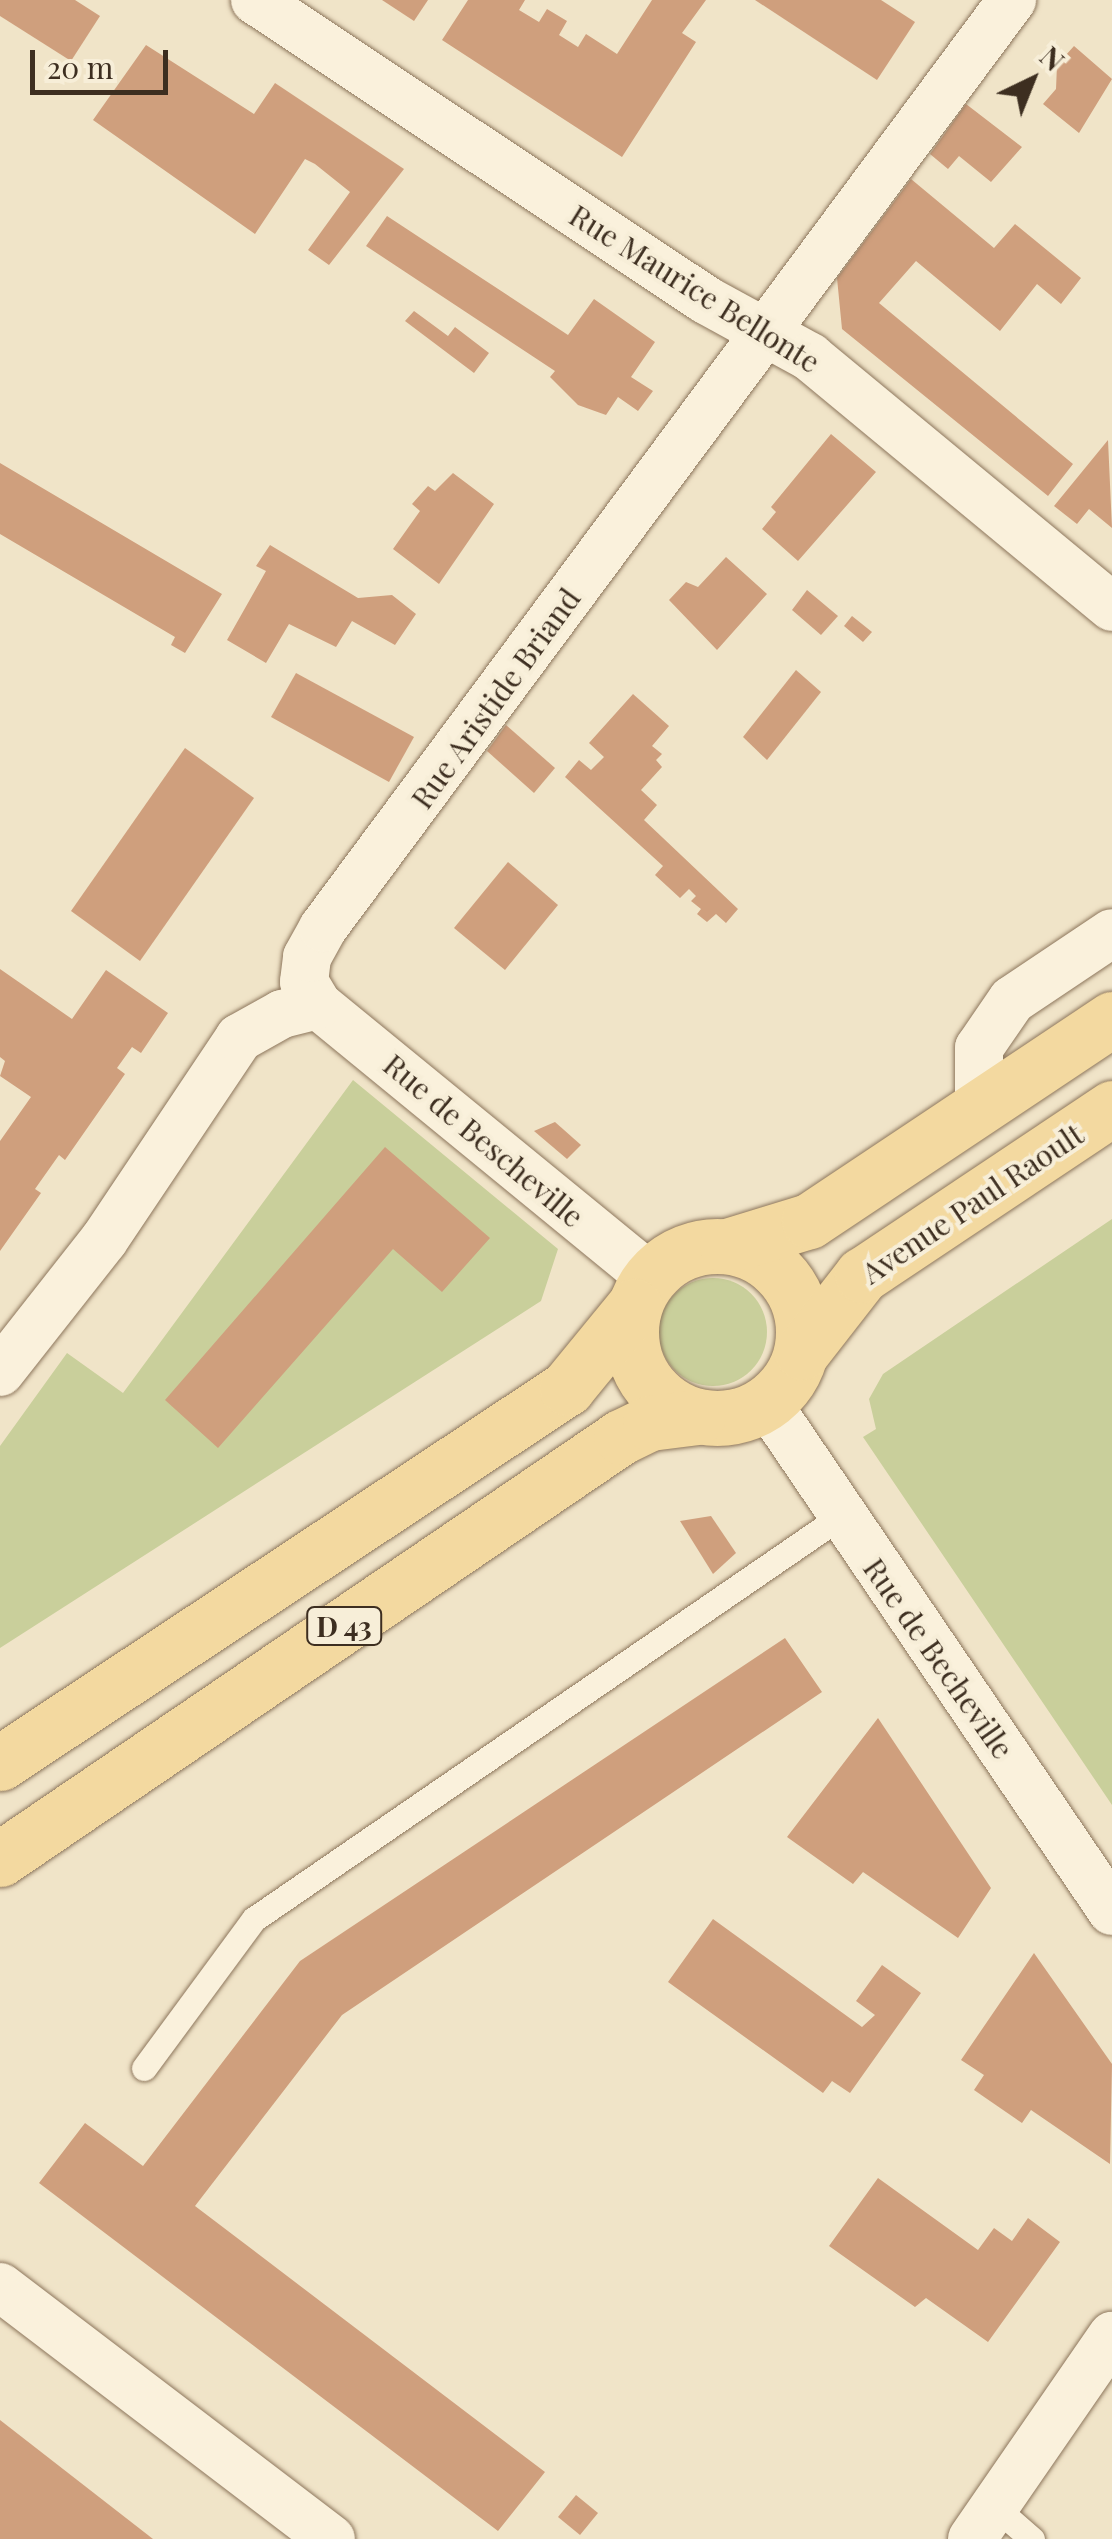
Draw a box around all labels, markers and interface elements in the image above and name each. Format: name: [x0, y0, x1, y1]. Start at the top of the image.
scale bar: [35, 30, 172, 92]
north arrow: [982, 30, 1082, 130]
text: N: [1033, 37, 1073, 78]
text: 20 m: [47, 47, 113, 87]
street label: Rue Maurice Bellonte: [563, 196, 827, 380]
street label: Rue Aristide Briand: [403, 580, 587, 816]
street label: Rue de Bescheville: [377, 1046, 591, 1234]
street label: Avenue Paul Raoult: [854, 1115, 1090, 1291]
street label: Rue de Becheville: [857, 1551, 1021, 1765]
road number: D 43: [304, 1603, 384, 1649]

